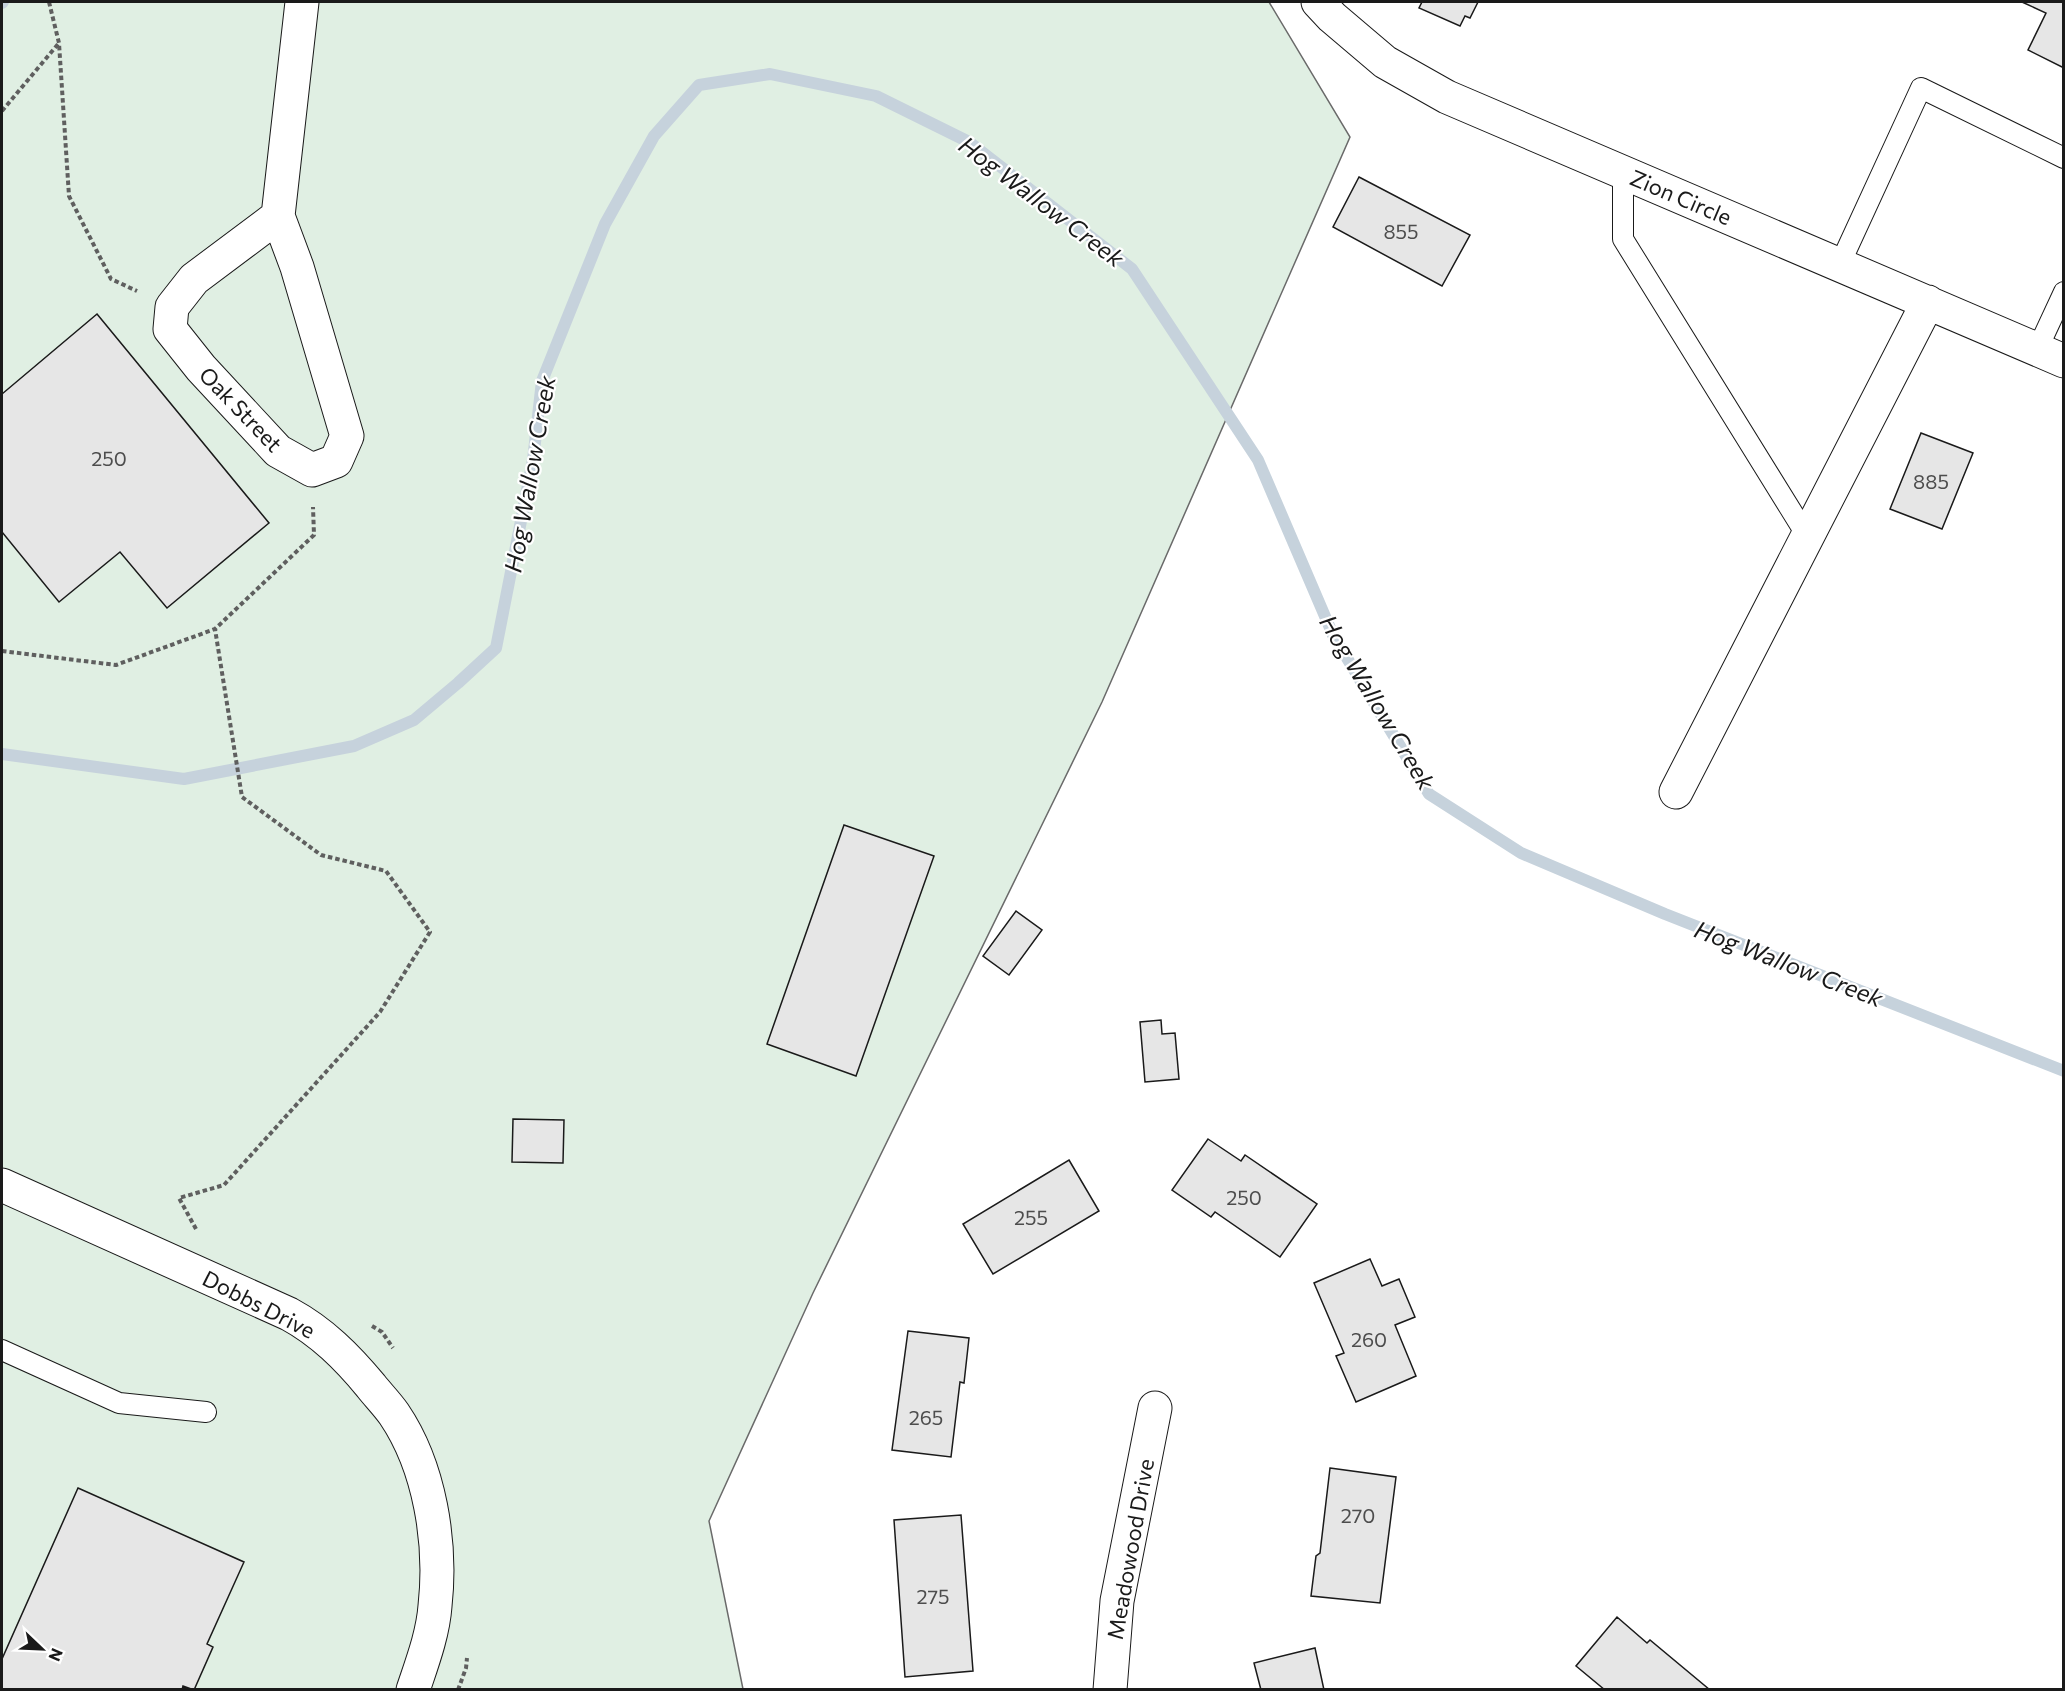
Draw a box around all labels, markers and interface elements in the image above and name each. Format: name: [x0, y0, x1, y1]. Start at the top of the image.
water label: Hog Wallow Creek: [954, 129, 1131, 273]
street label: Zion Circle: [1626, 164, 1736, 230]
house number: 855: [1383, 219, 1419, 243]
street label: Oak Street: [194, 361, 288, 457]
water label: Hog Wallow Creek: [497, 372, 561, 575]
house number: 250: [91, 446, 127, 470]
house number: 885: [1913, 469, 1949, 493]
water label: Hog Wallow Creek: [1314, 609, 1442, 796]
water label: Hog Wallow Creek: [1691, 914, 1888, 1013]
house number: 250: [1226, 1185, 1262, 1209]
house number: 255: [1014, 1205, 1048, 1229]
street label: Dobbs Drive: [198, 1264, 320, 1344]
house number: 260: [1351, 1327, 1387, 1351]
house number: 265: [909, 1405, 943, 1429]
street label: Meadowood Drive: [1101, 1456, 1159, 1642]
house number: 270: [1341, 1503, 1375, 1527]
house number: 275: [916, 1584, 950, 1608]
north arrow: [12, 1619, 72, 1679]
text: N: [45, 1646, 67, 1664]

